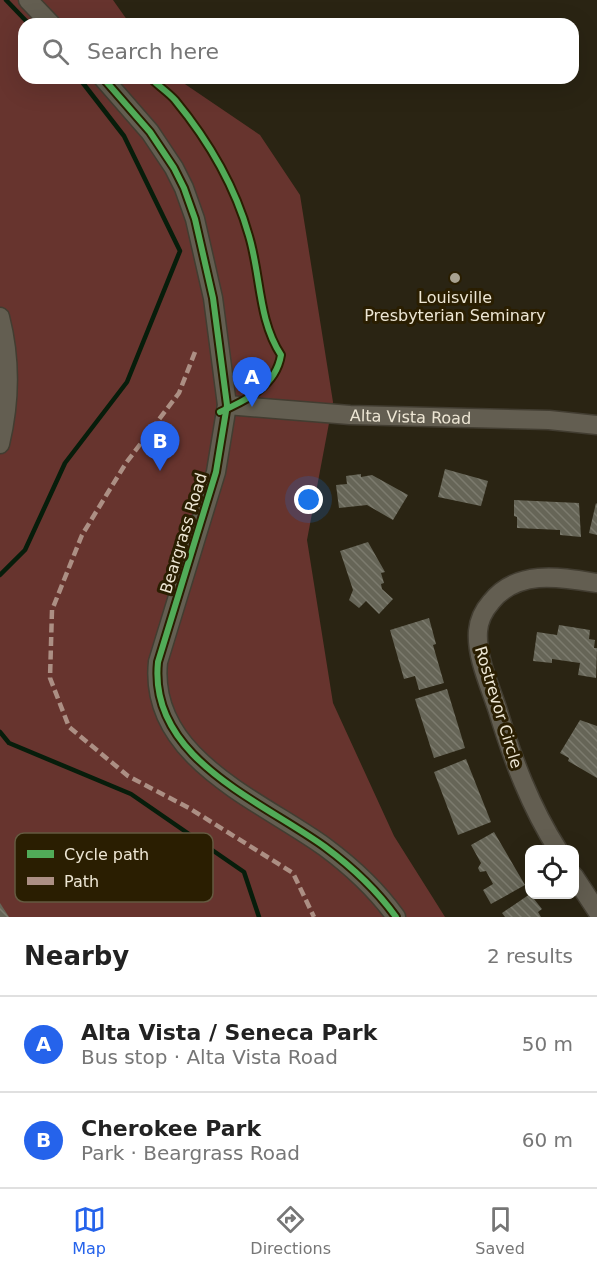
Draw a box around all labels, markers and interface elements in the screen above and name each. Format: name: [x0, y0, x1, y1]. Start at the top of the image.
search box: [18, 18, 579, 84]
icon: search: [39, 35, 72, 68]
text: Search here: [87, 39, 219, 64]
marker: Louisville Presbyterian Seminary: [448, 271, 462, 285]
place label: Louisville Presbyterian Seminary: [364, 288, 546, 325]
pin: A: [232, 358, 272, 407]
street label: Alta Vista Road: [350, 406, 471, 428]
pin: B: [140, 422, 180, 471]
street label: Beargrass Road: [156, 470, 211, 596]
your location: [294, 485, 323, 514]
street label: Rostrevor Circle: [471, 644, 526, 771]
legend: [15, 833, 213, 902]
text: Cycle path: [64, 845, 149, 864]
map controls: [525, 845, 579, 899]
button: locate: [525, 845, 579, 899]
text: Path: [64, 872, 99, 891]
text: Nearby: [24, 941, 129, 971]
text: 2 results: [487, 944, 573, 968]
text: Alta Vista / Seneca Park: [81, 1020, 377, 1045]
text: A: [36, 1032, 51, 1056]
text: 50 m: [522, 1032, 573, 1056]
text: Bus stop · Alta Vista Road: [81, 1045, 338, 1069]
text: Cherokee Park: [81, 1116, 261, 1141]
text: B: [36, 1128, 51, 1152]
text: 60 m: [522, 1128, 573, 1152]
text: Park · Beargrass Road: [81, 1141, 300, 1165]
tab: Map: [72, 1203, 106, 1258]
tab: Directions: [250, 1203, 331, 1258]
tab: Saved: [475, 1203, 525, 1258]

